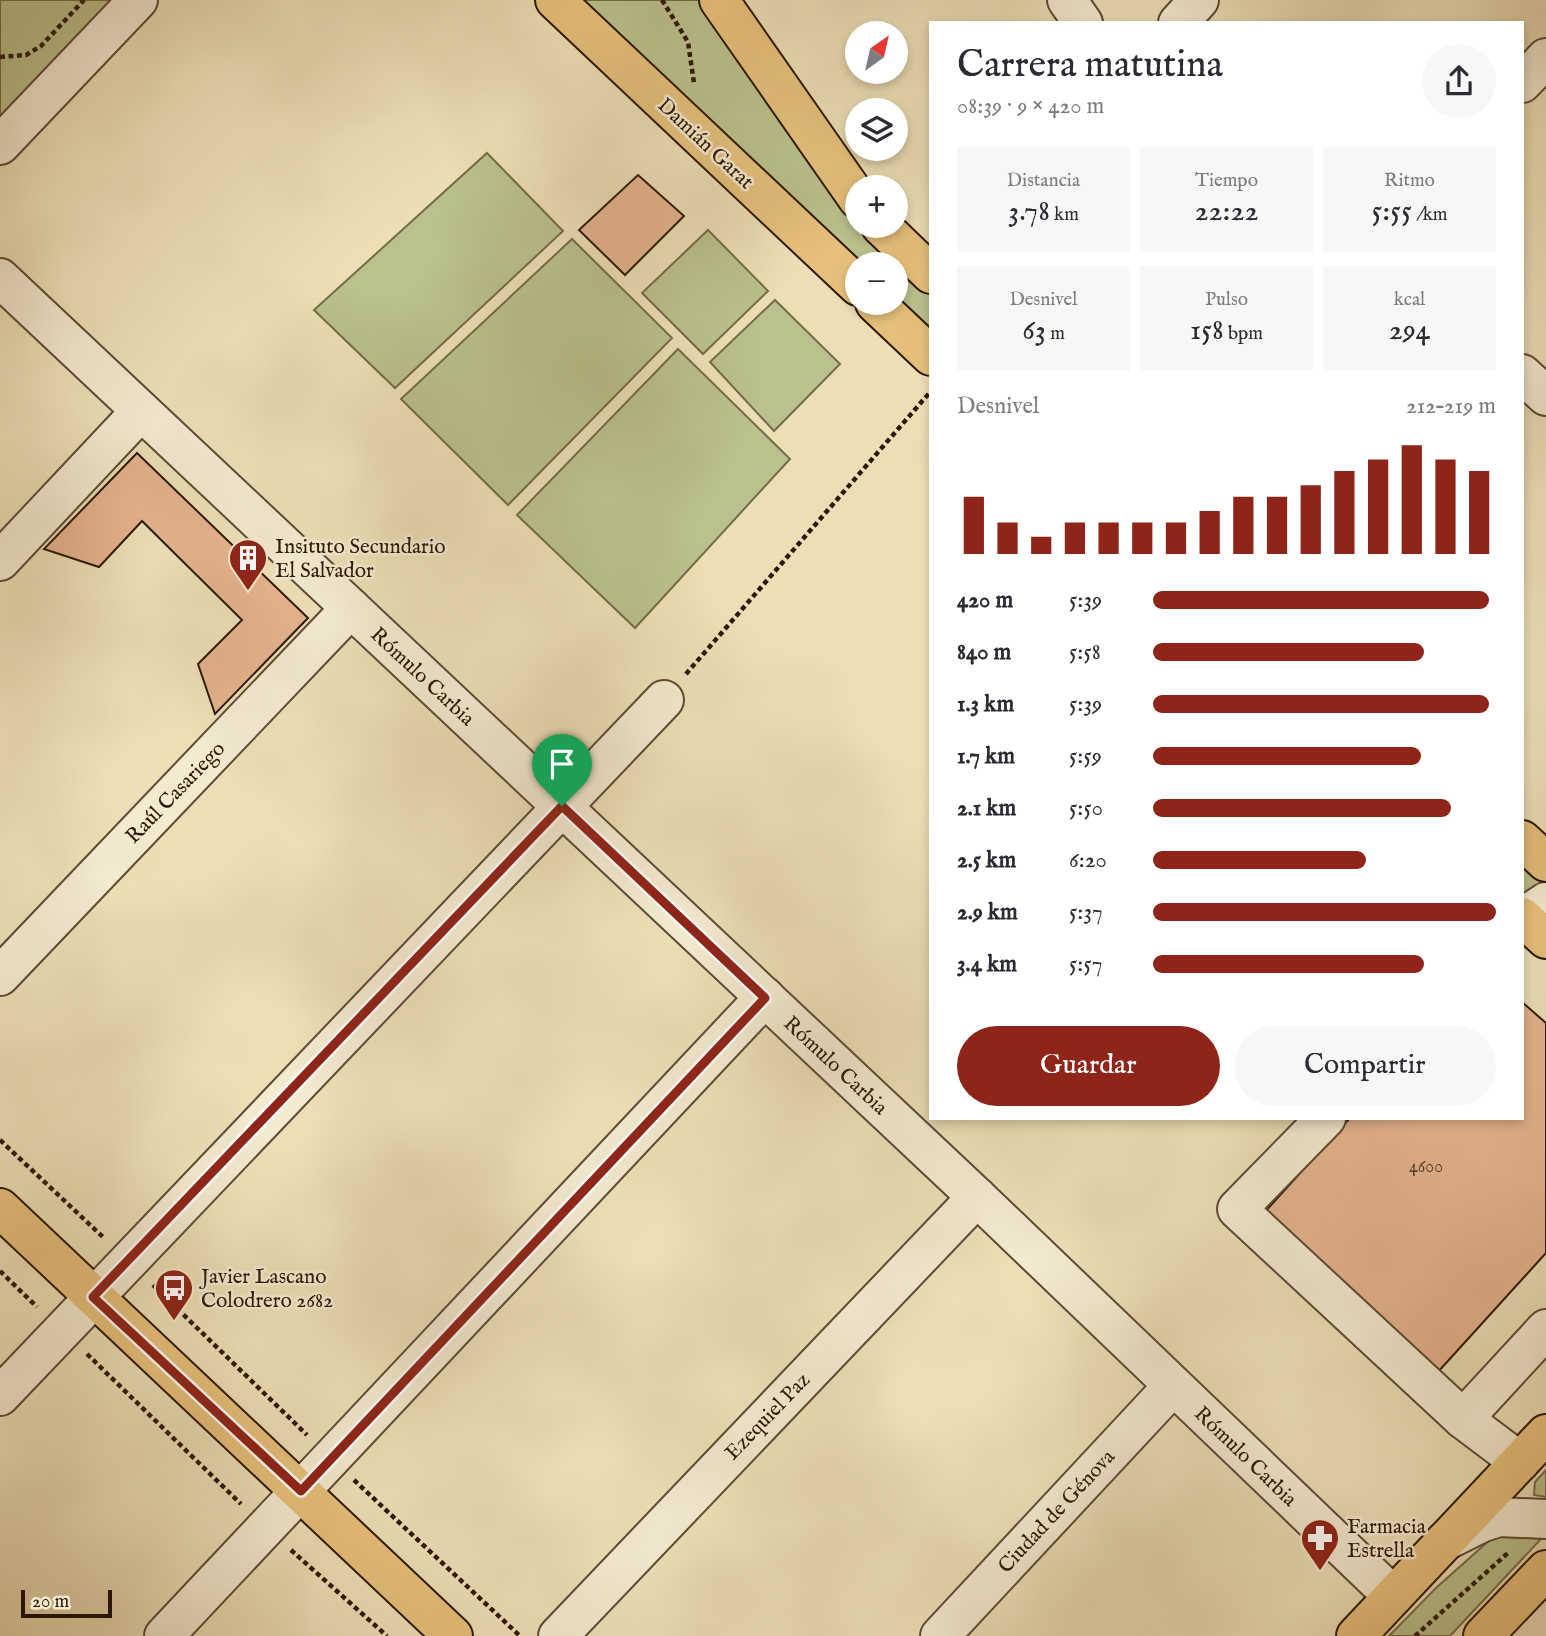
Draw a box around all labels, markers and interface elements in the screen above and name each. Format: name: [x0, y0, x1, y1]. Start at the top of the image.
north arrow: [845, 21, 908, 84]
map controls: [845, 21, 908, 315]
text: Carrera matutina: [957, 42, 1223, 90]
button: share: [1422, 44, 1496, 118]
street label: Damián Garat: [651, 92, 759, 196]
text: 08:39 · 9 × 420 m: [957, 92, 1104, 121]
button: layers: [845, 98, 908, 161]
text: Distancia: [1007, 169, 1080, 193]
text: Tiempo: [1195, 169, 1258, 193]
text: Ritmo: [1384, 169, 1435, 193]
button: +: [845, 175, 908, 238]
text: 3.78: [1008, 193, 1050, 231]
text: 22:22: [1194, 193, 1259, 231]
text: 5:55: [1372, 193, 1412, 231]
text: km: [1050, 203, 1079, 227]
text: /km: [1412, 203, 1448, 227]
button: −: [845, 252, 908, 315]
text: Desnivel: [1009, 288, 1078, 312]
text: Pulso: [1205, 288, 1248, 312]
text: kcal: [1394, 288, 1425, 312]
text: 63: [1022, 312, 1046, 350]
text: 158: [1190, 312, 1224, 350]
text: 294: [1389, 312, 1430, 350]
text: m: [1046, 322, 1065, 346]
text: bpm: [1224, 322, 1263, 346]
text: Desnivel: [957, 392, 1039, 421]
text: 212–219 m: [1406, 392, 1496, 421]
place label: Insituto Secundario El Salvador: [275, 534, 446, 585]
building icon: Insituto Secundario El Salvador: [227, 537, 269, 592]
text: 420 m: [957, 586, 1013, 615]
text: 5:39: [1069, 586, 1102, 615]
street label: Rómulo Carbia: [364, 622, 481, 733]
text: 840 m: [957, 638, 1011, 667]
text: 5:58: [1069, 638, 1101, 667]
text: 1.3 km: [957, 690, 1014, 719]
text: 5:39: [1069, 690, 1102, 719]
pin: [532, 734, 592, 806]
street label: Raúl Casariego: [120, 736, 232, 850]
text: 1.7 km: [957, 742, 1015, 771]
text: 5:59: [1069, 742, 1102, 771]
icon: arrive: [543, 745, 581, 783]
text: 2.1 km: [957, 794, 1016, 823]
text: 5:50: [1069, 794, 1103, 823]
text: 2.5 km: [957, 846, 1016, 875]
text: 6:20: [1069, 846, 1107, 875]
text: 2.9 km: [957, 898, 1018, 927]
text: 5:37: [1069, 898, 1103, 927]
text: 3.4 km: [957, 950, 1017, 979]
text: 5:57: [1069, 950, 1103, 979]
street label: Rómulo Carbia: [777, 1011, 894, 1122]
button: Guardar: [957, 1026, 1220, 1106]
button: Compartir: [1234, 1026, 1496, 1106]
house number: 4600: [1409, 1156, 1443, 1179]
place label: Javier Lascano Colodrero 2682: [199, 1264, 333, 1315]
bus stop icon: Javier Lascano Colodrero 2682: [153, 1267, 195, 1322]
street label: Ezequiel Paz: [720, 1367, 817, 1467]
street label: Rómulo Carbia: [1188, 1401, 1303, 1514]
street label: Ciudad de Génova: [993, 1444, 1122, 1580]
place label: Farmacia Estrella: [1347, 1514, 1427, 1565]
pharmacy icon: Farmacia Estrella: [1299, 1517, 1341, 1572]
scale bar: [21, 1587, 112, 1619]
text: 20 m: [32, 1590, 69, 1614]

